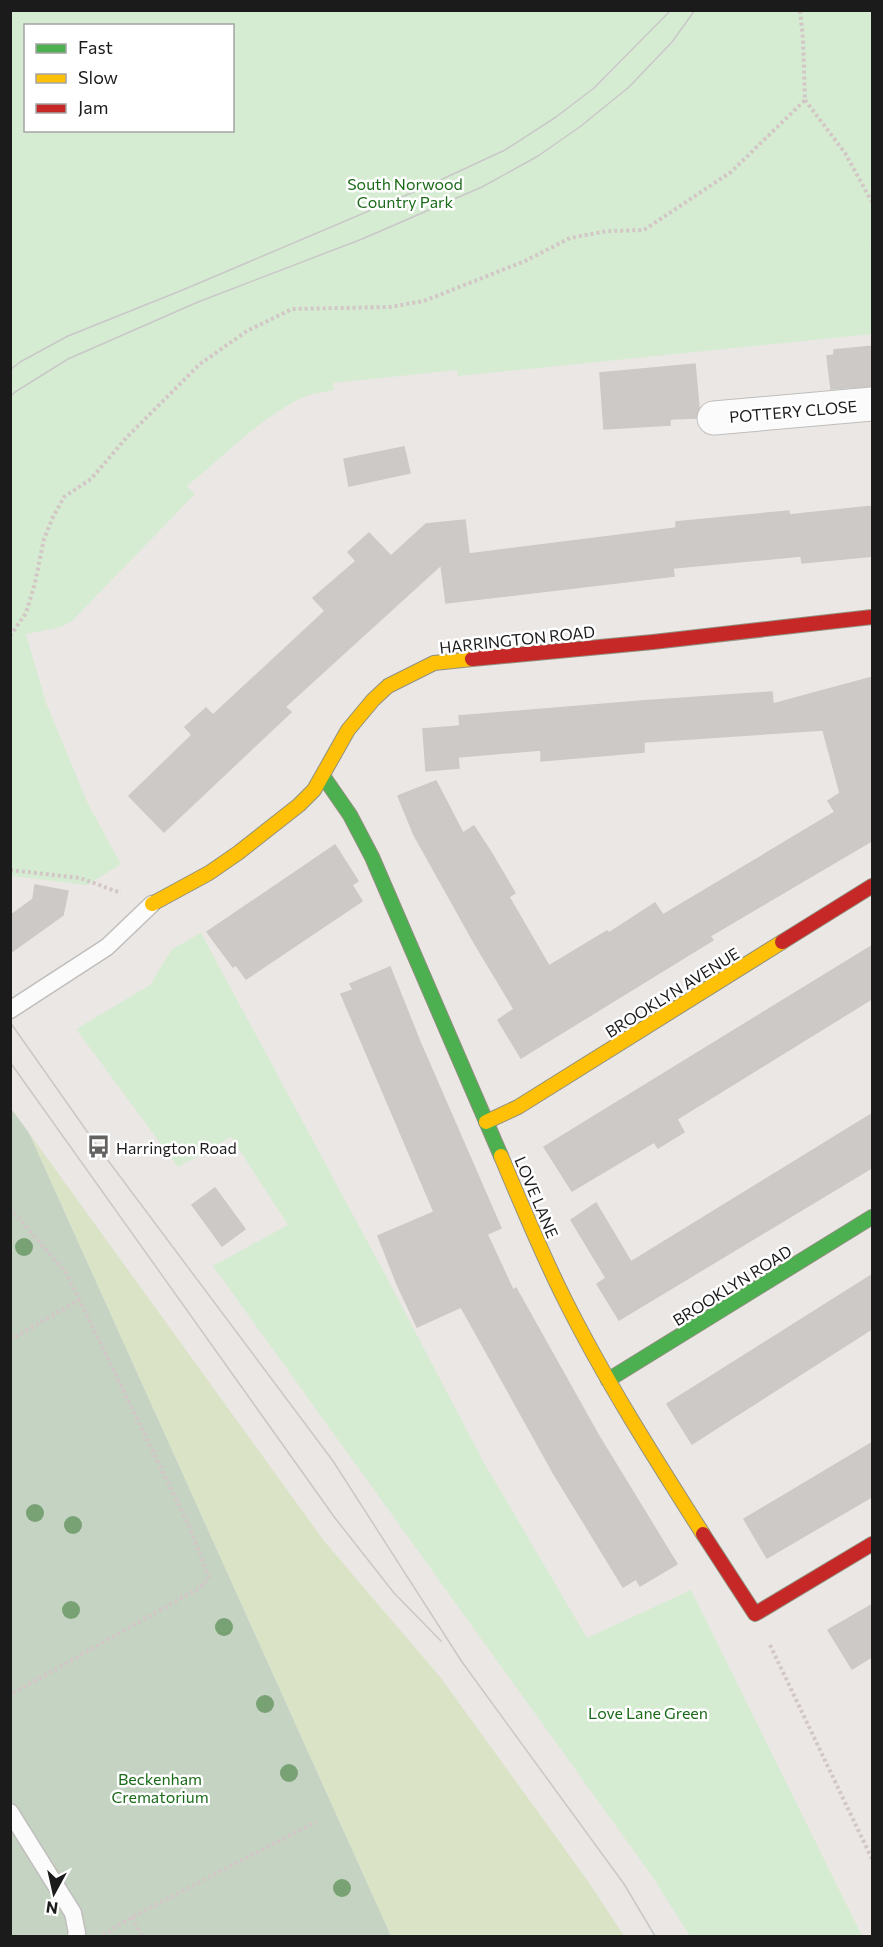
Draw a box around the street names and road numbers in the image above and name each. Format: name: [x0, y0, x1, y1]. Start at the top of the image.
street label: POTTERY CLOSE: [728, 396, 858, 426]
street label: HARRINGTON ROAD: [438, 621, 596, 657]
street label: BROOKLYN AVENUE: [602, 943, 742, 1041]
street label: LOVE LANE: [511, 1153, 563, 1241]
street label: BROOKLYN ROAD: [669, 1241, 795, 1329]

